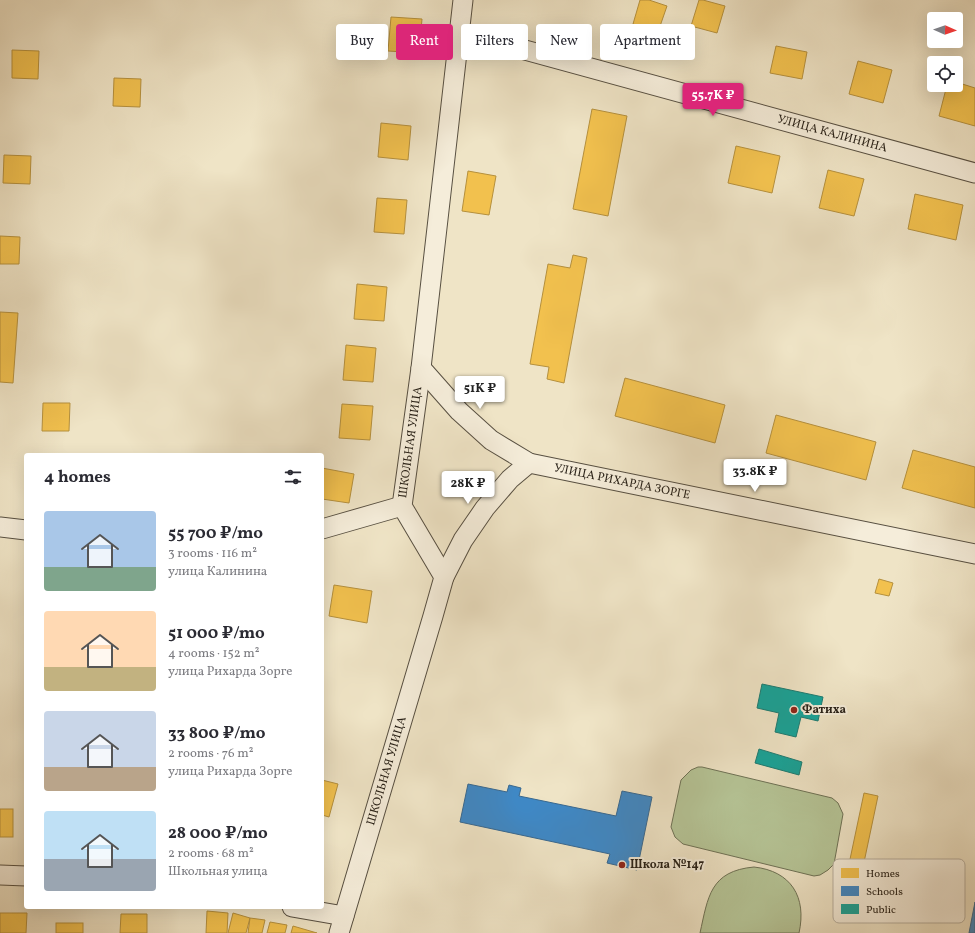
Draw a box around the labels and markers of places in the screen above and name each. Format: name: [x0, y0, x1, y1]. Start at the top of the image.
pin: 55.7K ₽: [676, 83, 750, 117]
pin: 51K ₽: [452, 376, 508, 410]
pin: 33.8K ₽: [718, 459, 792, 493]
pin: 28K ₽: [440, 471, 496, 505]
place label: Фатиха: [802, 702, 847, 718]
marker: Фатиха: [789, 705, 799, 715]
place label: Школа №147: [630, 857, 705, 873]
marker: Школа №147: [617, 860, 627, 870]

